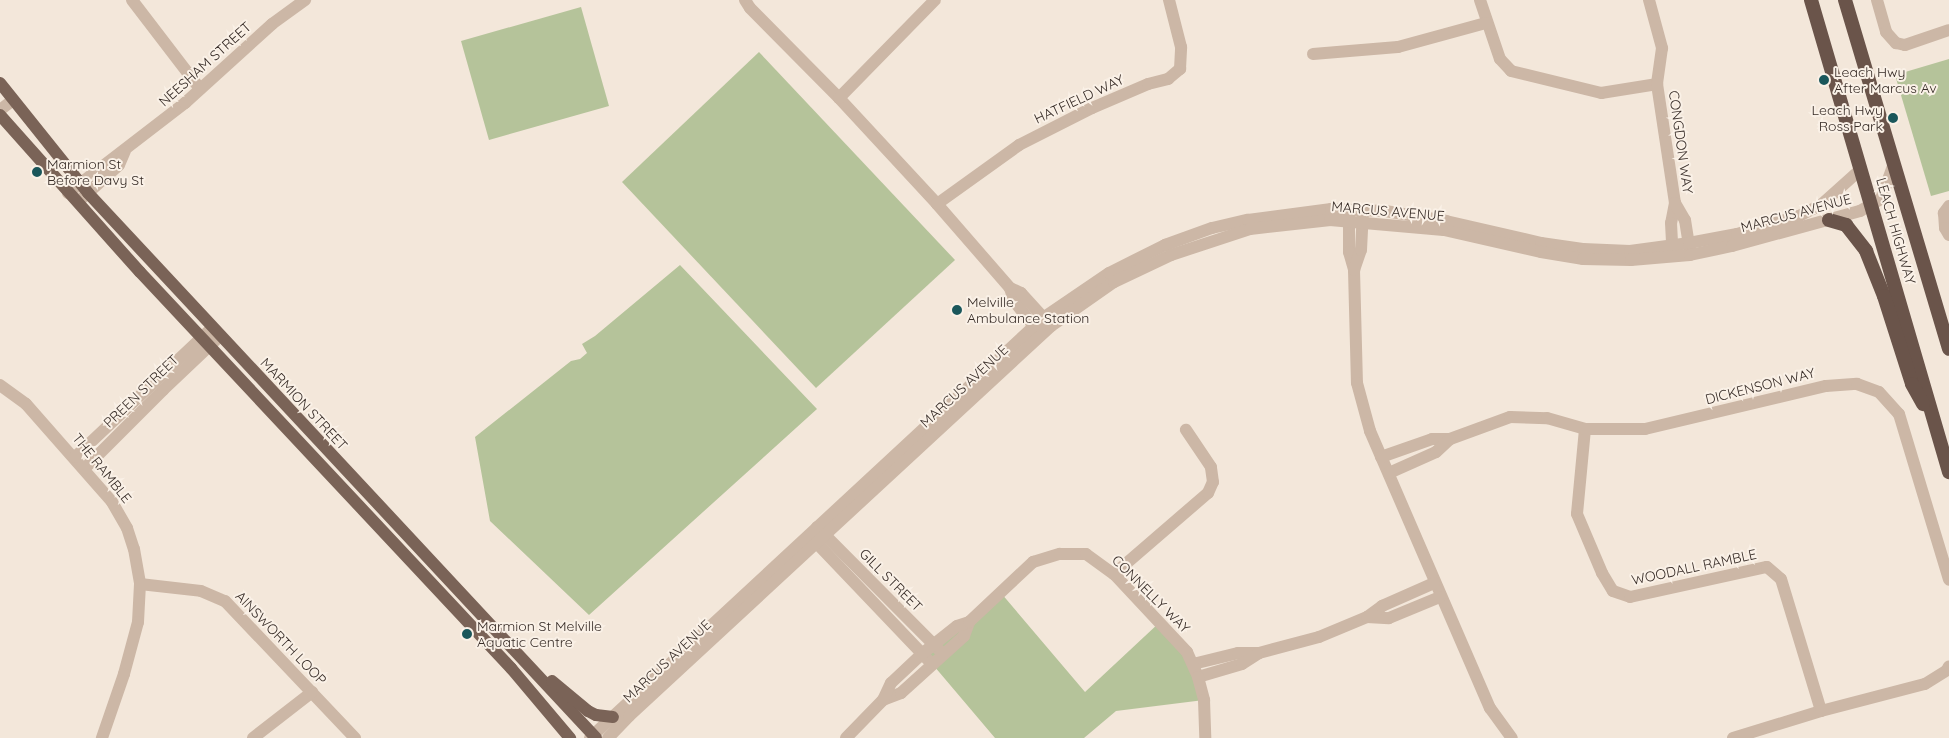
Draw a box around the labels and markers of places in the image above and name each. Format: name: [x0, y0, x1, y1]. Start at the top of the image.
place label: Leach Hwy After Marcus Av: [1834, 64, 1937, 96]
marker: Leach Hwy After Marcus Av: [1818, 74, 1830, 86]
place label: Leach Hwy Ross Park: [1812, 102, 1883, 134]
marker: Leach Hwy Ross Park: [1887, 112, 1899, 124]
place label: Marmion St Before Davy St: [47, 156, 144, 188]
marker: Marmion St Before Davy St: [31, 166, 43, 178]
place label: Melville Ambulance Station: [967, 294, 1089, 326]
marker: Melville Ambulance Station: [951, 304, 963, 316]
place label: Marmion St Melville Aquatic Centre: [477, 618, 602, 650]
marker: Marmion St Melville Aquatic Centre: [461, 628, 473, 640]

